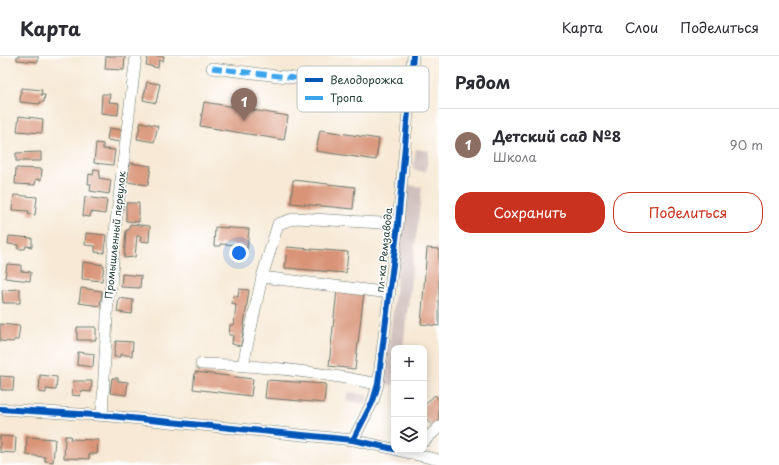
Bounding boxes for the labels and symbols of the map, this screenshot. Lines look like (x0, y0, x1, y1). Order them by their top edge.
legend (297, 66, 429, 112)
text: Велодорожка (330, 71, 403, 88)
pin: 1 (231, 88, 257, 121)
text: Тропа (330, 89, 363, 106)
street label: Промышленный переулок (100, 170, 130, 300)
street label: пл-ка Ремзавода (372, 206, 395, 293)
your location (229, 243, 249, 263)

